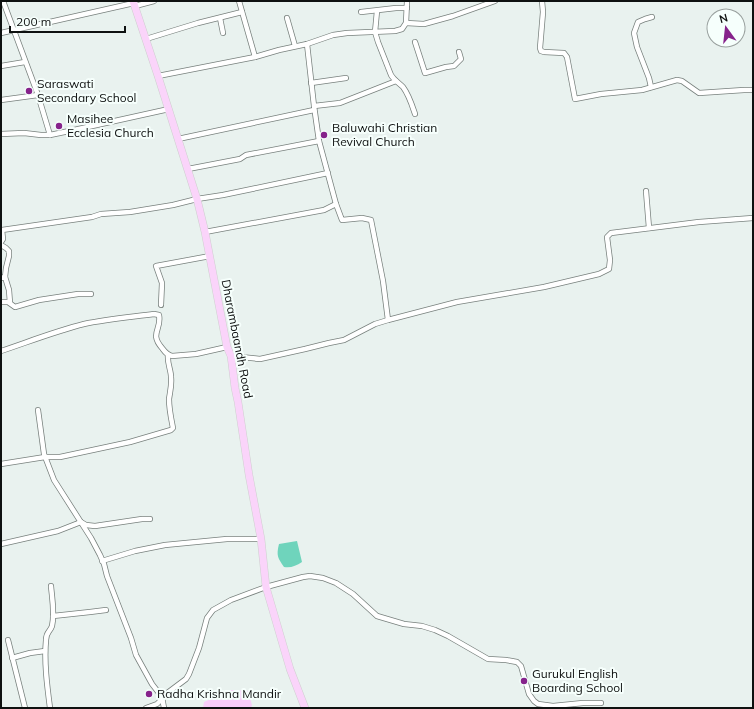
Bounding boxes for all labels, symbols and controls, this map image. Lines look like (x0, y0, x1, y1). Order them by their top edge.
scale bar (10, 8, 125, 34)
north arrow (706, 8, 746, 48)
text: N (718, 11, 729, 26)
text: 200 m (16, 14, 51, 29)
place label: Saraswati Secondary School (37, 76, 136, 105)
marker: Saraswati Secondary School (24, 86, 34, 96)
place label: Masihee Ecclesia Church (67, 111, 154, 140)
place label: Baluwahi Christian Revival Church (332, 120, 437, 149)
marker: Masihee Ecclesia Church (54, 121, 64, 131)
marker: Baluwahi Christian Revival Church (319, 130, 329, 140)
street label: Dharambaandh Road (219, 278, 256, 400)
place label: Gurukul English Boarding School (532, 666, 623, 695)
marker: Gurukul English Boarding School (519, 676, 529, 686)
place label: Radha Krishna Mandir (157, 686, 282, 701)
marker: Radha Krishna Mandir (144, 689, 154, 699)

